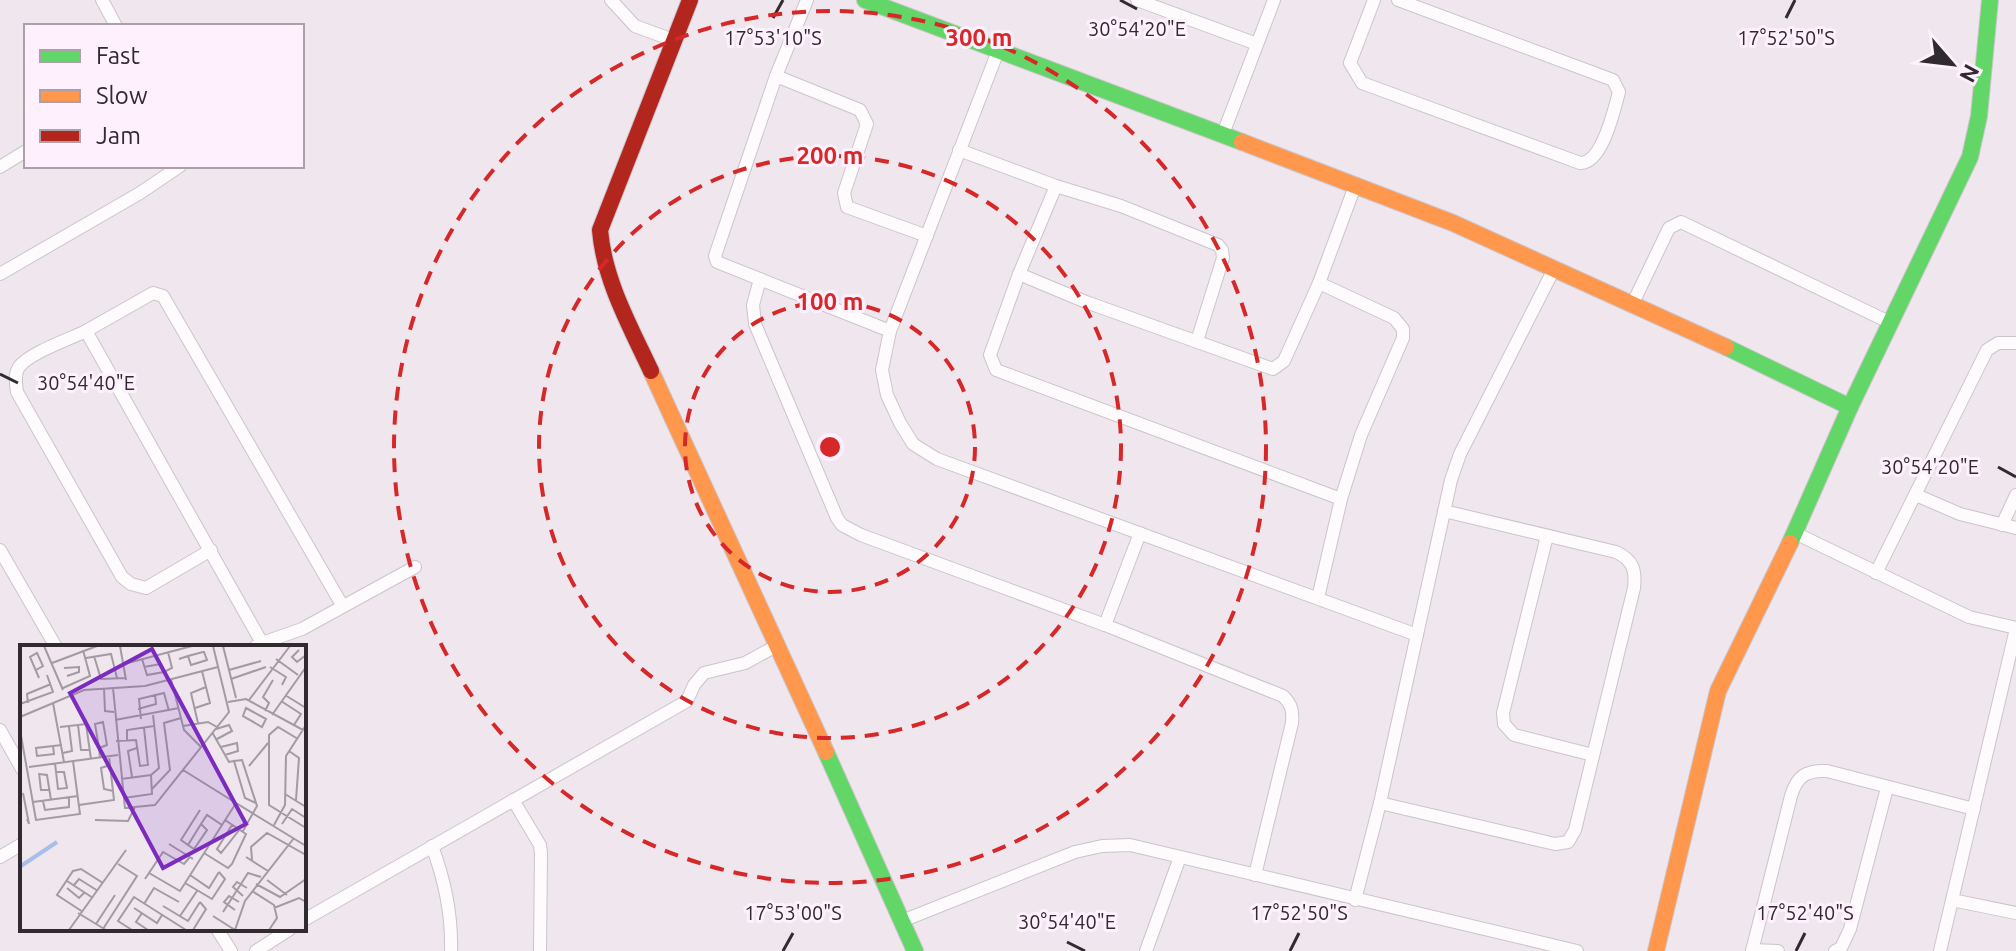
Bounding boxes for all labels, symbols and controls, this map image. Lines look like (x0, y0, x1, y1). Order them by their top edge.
text: 30°54'20"E (1088, 17, 1186, 40)
legend (24, 24, 304, 168)
text: 300 m (946, 24, 1012, 51)
north arrow (1912, 24, 1992, 104)
text: 17°53'10"S (724, 26, 822, 49)
text: 17°52'50"S (1737, 26, 1835, 49)
text: Fast (96, 42, 140, 69)
text: N (1955, 61, 1985, 87)
text: Slow (96, 82, 148, 109)
text: Jam (96, 122, 141, 149)
text: 200 m (797, 142, 863, 169)
text: 100 m (797, 288, 863, 315)
text: 30°54'40"E (37, 371, 135, 394)
centre of rings (816, 433, 844, 461)
text: 30°54'20"E (1881, 455, 1979, 478)
inset map (20, 645, 306, 931)
text: 17°53'00"S (744, 901, 842, 924)
text: 17°52'50"S (1250, 901, 1348, 924)
text: 17°52'40"S (1756, 901, 1854, 924)
text: 30°54'40"E (1018, 910, 1116, 933)

